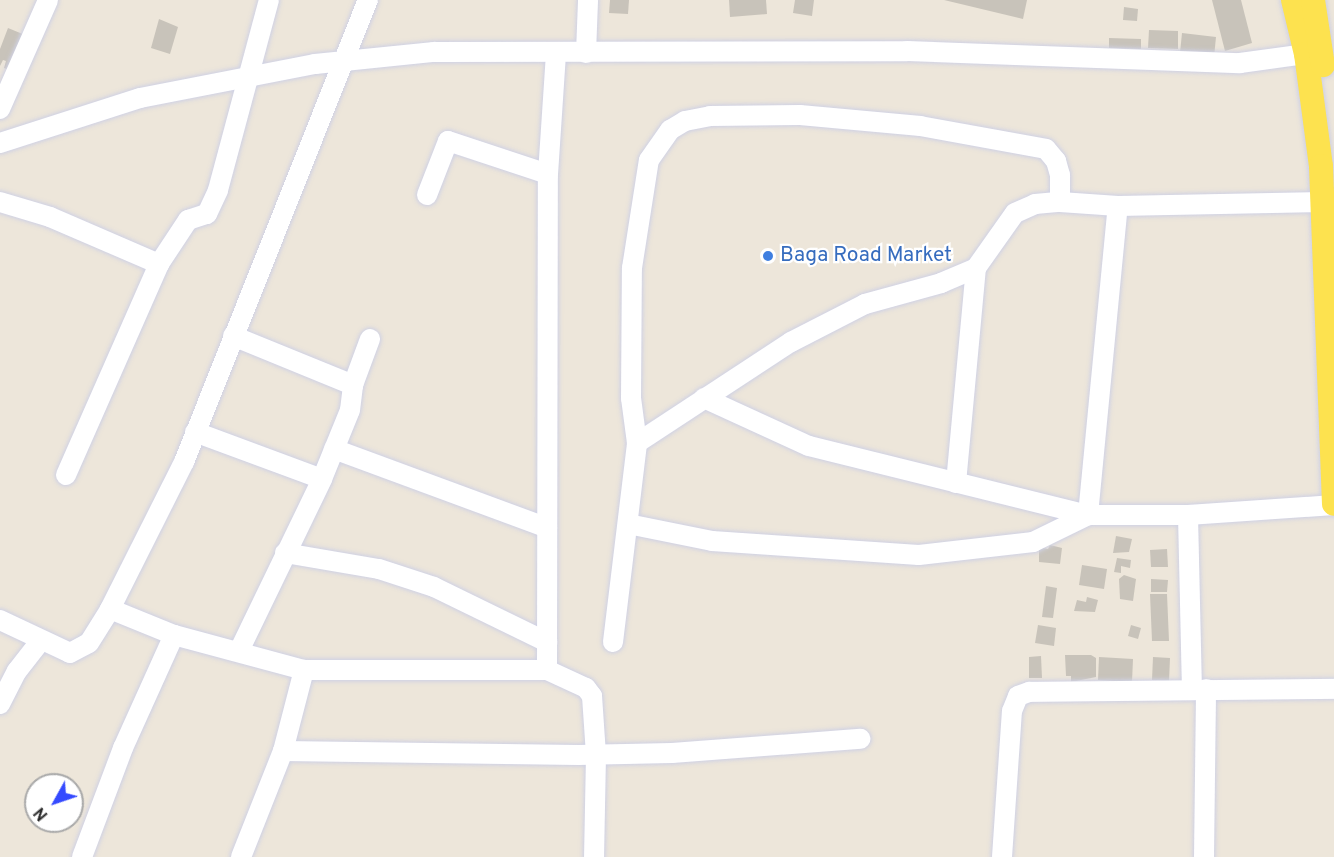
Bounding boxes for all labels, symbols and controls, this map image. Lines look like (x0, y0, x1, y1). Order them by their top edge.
place label: Baga Road Market (780, 243, 952, 269)
marker: Baga Road Market (761, 249, 775, 263)
north arrow (24, 773, 84, 833)
text: N (30, 802, 53, 824)

